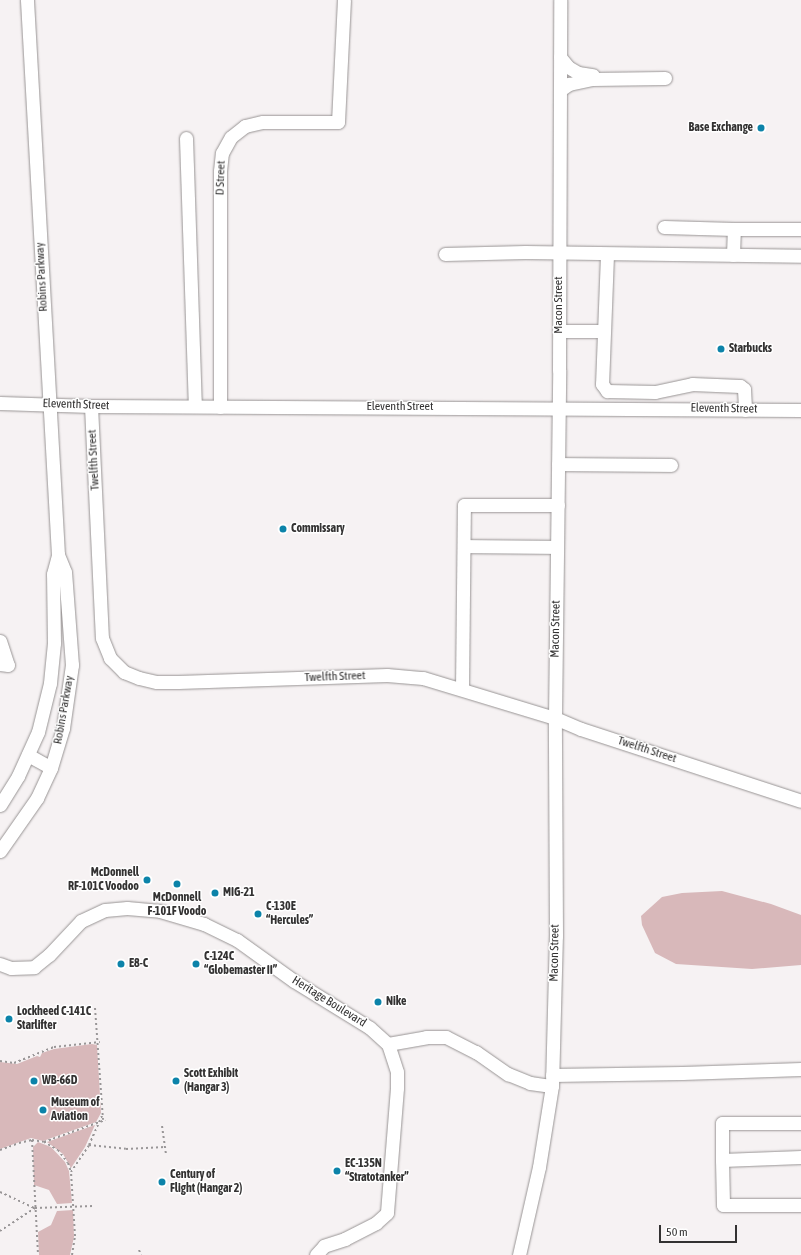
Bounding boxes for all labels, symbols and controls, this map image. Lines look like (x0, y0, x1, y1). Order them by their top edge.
place label: Base Exchange (689, 121, 753, 135)
marker: Base Exchange (756, 123, 766, 133)
street label: D Street (213, 160, 229, 196)
street label: Robins Parkway (33, 242, 51, 312)
street label: Macon Street (552, 276, 566, 334)
place label: Starbucks (729, 342, 772, 356)
marker: Starbucks (716, 344, 726, 354)
street label: Eleventh Street (42, 397, 110, 413)
street label: Eleventh Street (367, 400, 433, 414)
street label: Eleventh Street (690, 401, 758, 417)
street label: Twelfth Street (85, 429, 103, 491)
place label: Commissary (291, 522, 345, 536)
marker: Commissary (278, 524, 288, 534)
street label: Macon Street (548, 600, 564, 658)
street label: Twelfth Street (304, 669, 366, 685)
street label: Robins Parkway (51, 675, 77, 745)
street label: Twelfth Street (616, 734, 678, 766)
place label: McDonnell RF-101C Voodoo (68, 866, 139, 894)
marker: McDonnell RF-101C Voodoo (142, 875, 152, 885)
marker: McDonnell F-101F Voodo (172, 879, 182, 889)
place label: MIG-21 (223, 886, 255, 900)
marker: MIG-21 (210, 888, 220, 898)
place label: McDonnell F-101F Voodo (148, 891, 206, 919)
place label: C-130E “Hercules” (266, 900, 313, 928)
marker: C-130E “Hercules” (253, 909, 263, 919)
street label: Macon Street (547, 924, 563, 982)
place label: C-124C “Globemaster II” (204, 950, 277, 978)
place label: E8-C (129, 957, 148, 971)
marker: E8-C (116, 959, 126, 969)
marker: C-124C “Globemaster II” (191, 959, 201, 969)
street label: Heritage Boulevard (289, 973, 369, 1031)
place label: Nike (386, 995, 406, 1009)
marker: Nike (373, 997, 383, 1007)
place label: Lockheed C-141C Starlifter (17, 1005, 91, 1033)
marker: Lockheed C-141C Starlifter (4, 1014, 14, 1024)
place label: Scott Exhibit (Hangar 3) (184, 1067, 238, 1095)
place label: WB-66D (42, 1074, 77, 1088)
marker: WB-66D (29, 1076, 39, 1086)
marker: Scott Exhibit (Hangar 3) (171, 1076, 181, 1086)
place label: Museum of Aviation (51, 1096, 100, 1124)
marker: Museum of Aviation (38, 1105, 48, 1115)
place label: EC-135N “Stratotanker” (345, 1157, 409, 1185)
marker: EC-135N “Stratotanker” (332, 1166, 342, 1176)
place label: Century of Flight (Hangar 2) (170, 1168, 242, 1196)
marker: Century of Flight (Hangar 2) (157, 1177, 167, 1187)
scale bar (661, 1217, 739, 1243)
text: 50 m (666, 1225, 688, 1239)

